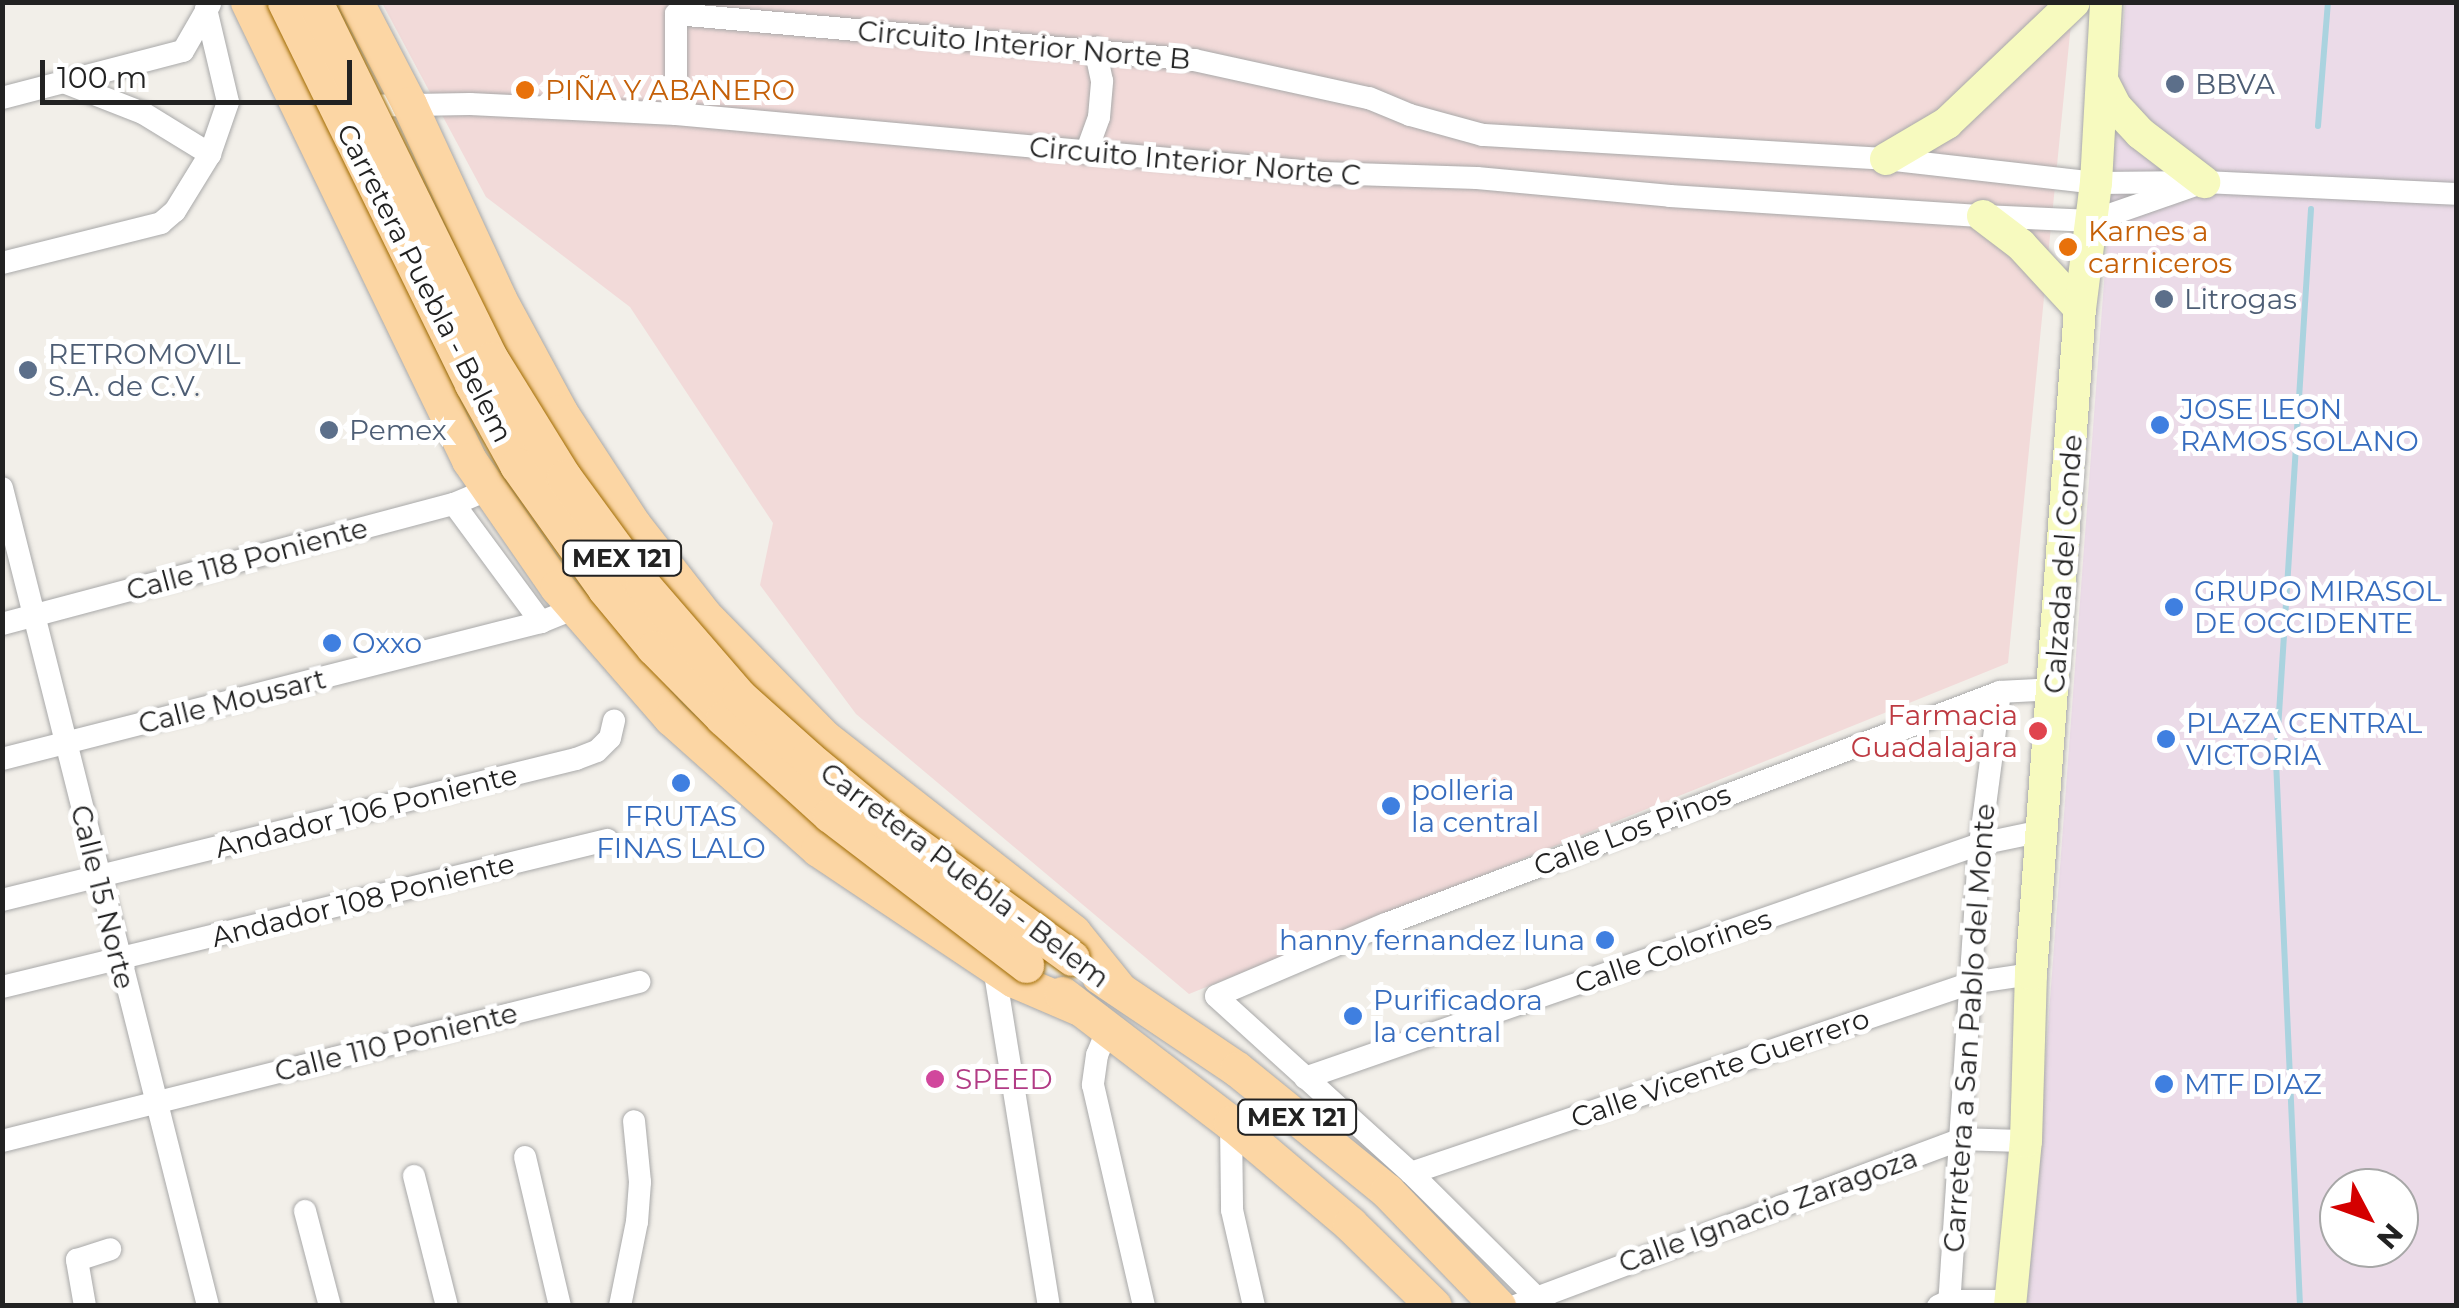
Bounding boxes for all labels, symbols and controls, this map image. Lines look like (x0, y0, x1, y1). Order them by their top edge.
street label: Circuito Interior Norte B (856, 14, 1192, 76)
scale bar (45, 40, 358, 102)
text: 100 m (57, 59, 147, 96)
place label: BBVA (2195, 67, 2275, 101)
place label: PIÑA Y ABANERO (545, 73, 795, 107)
marker: BBVA (2164, 73, 2186, 95)
marker: PIÑA Y ABANERO (514, 79, 536, 101)
street label: Carretera Puebla - Belem (330, 118, 520, 448)
street label: Circuito Interior Norte C (1028, 130, 1362, 192)
place label: Karnes a carniceros (2088, 214, 2232, 280)
marker: Karnes a carniceros (2057, 236, 2079, 258)
place label: Litrogas (2184, 282, 2297, 316)
marker: Litrogas (2153, 288, 2175, 310)
place label: RETROMOVIL S.A. de C.V. (48, 337, 240, 403)
marker: RETROMOVIL S.A. de C.V. (17, 359, 39, 381)
place label: JOSE LEON RAMOS SOLANO (2180, 392, 2419, 458)
place label: Pemex (349, 413, 447, 447)
marker: JOSE LEON RAMOS SOLANO (2149, 414, 2171, 436)
marker: Pemex (318, 419, 340, 441)
street label: Calzada del Conde (2037, 433, 2089, 695)
street label: Calle 118 Poniente (123, 511, 371, 607)
road number: MEX 121 (562, 538, 682, 578)
place label: GRUPO MIRASOL DE OCCIDENTE (2194, 574, 2442, 640)
marker: GRUPO MIRASOL DE OCCIDENTE (2163, 596, 2185, 618)
place label: Oxxo (352, 626, 422, 660)
marker: Oxxo (321, 632, 343, 654)
street label: Calle Mousart (135, 662, 329, 740)
place label: Farmacia Guadalajara (1851, 698, 2018, 764)
place label: PLAZA CENTRAL VICTORIA (2186, 706, 2422, 772)
marker: Farmacia Guadalajara (2027, 720, 2049, 742)
marker: PLAZA CENTRAL VICTORIA (2155, 728, 2177, 750)
street label: Carretera Puebla - Belem (814, 755, 1116, 995)
street label: Andador 106 Poniente (212, 757, 520, 865)
marker: FRUTAS FINAS LALO (670, 772, 692, 794)
place label: polleria la central (1411, 773, 1539, 839)
street label: Calle Los Pinos (1529, 777, 1735, 883)
marker: polleria la central (1380, 795, 1402, 817)
place label: FRUTAS FINAS LALO (596, 799, 766, 865)
street label: Calle 15 Norte (64, 801, 142, 993)
street label: Carretera a San Pablo del Monte (1937, 802, 2001, 1254)
street label: Andador 108 Poniente (208, 846, 518, 954)
street label: Calle Colorines (1570, 902, 1776, 1000)
place label: hanny fernandez luna (1279, 923, 1585, 957)
marker: hanny fernandez luna (1594, 929, 1616, 951)
place label: Purificadora la central (1373, 983, 1543, 1049)
street label: Calle 110 Poniente (271, 996, 521, 1088)
street label: Calle Vicente Guerrero (1567, 1001, 1873, 1135)
marker: Purificadora la central (1342, 1005, 1364, 1027)
place label: SPEED (955, 1062, 1053, 1096)
place label: MTF DIAZ (2184, 1067, 2322, 1101)
marker: SPEED (924, 1068, 946, 1090)
marker: MTF DIAZ (2153, 1073, 2175, 1095)
road number: MEX 121 (1237, 1097, 1357, 1137)
street label: Calle Ignacio Zaragoza (1614, 1140, 1922, 1280)
north arrow (2319, 1168, 2419, 1268)
text: N (2370, 1217, 2410, 1256)

